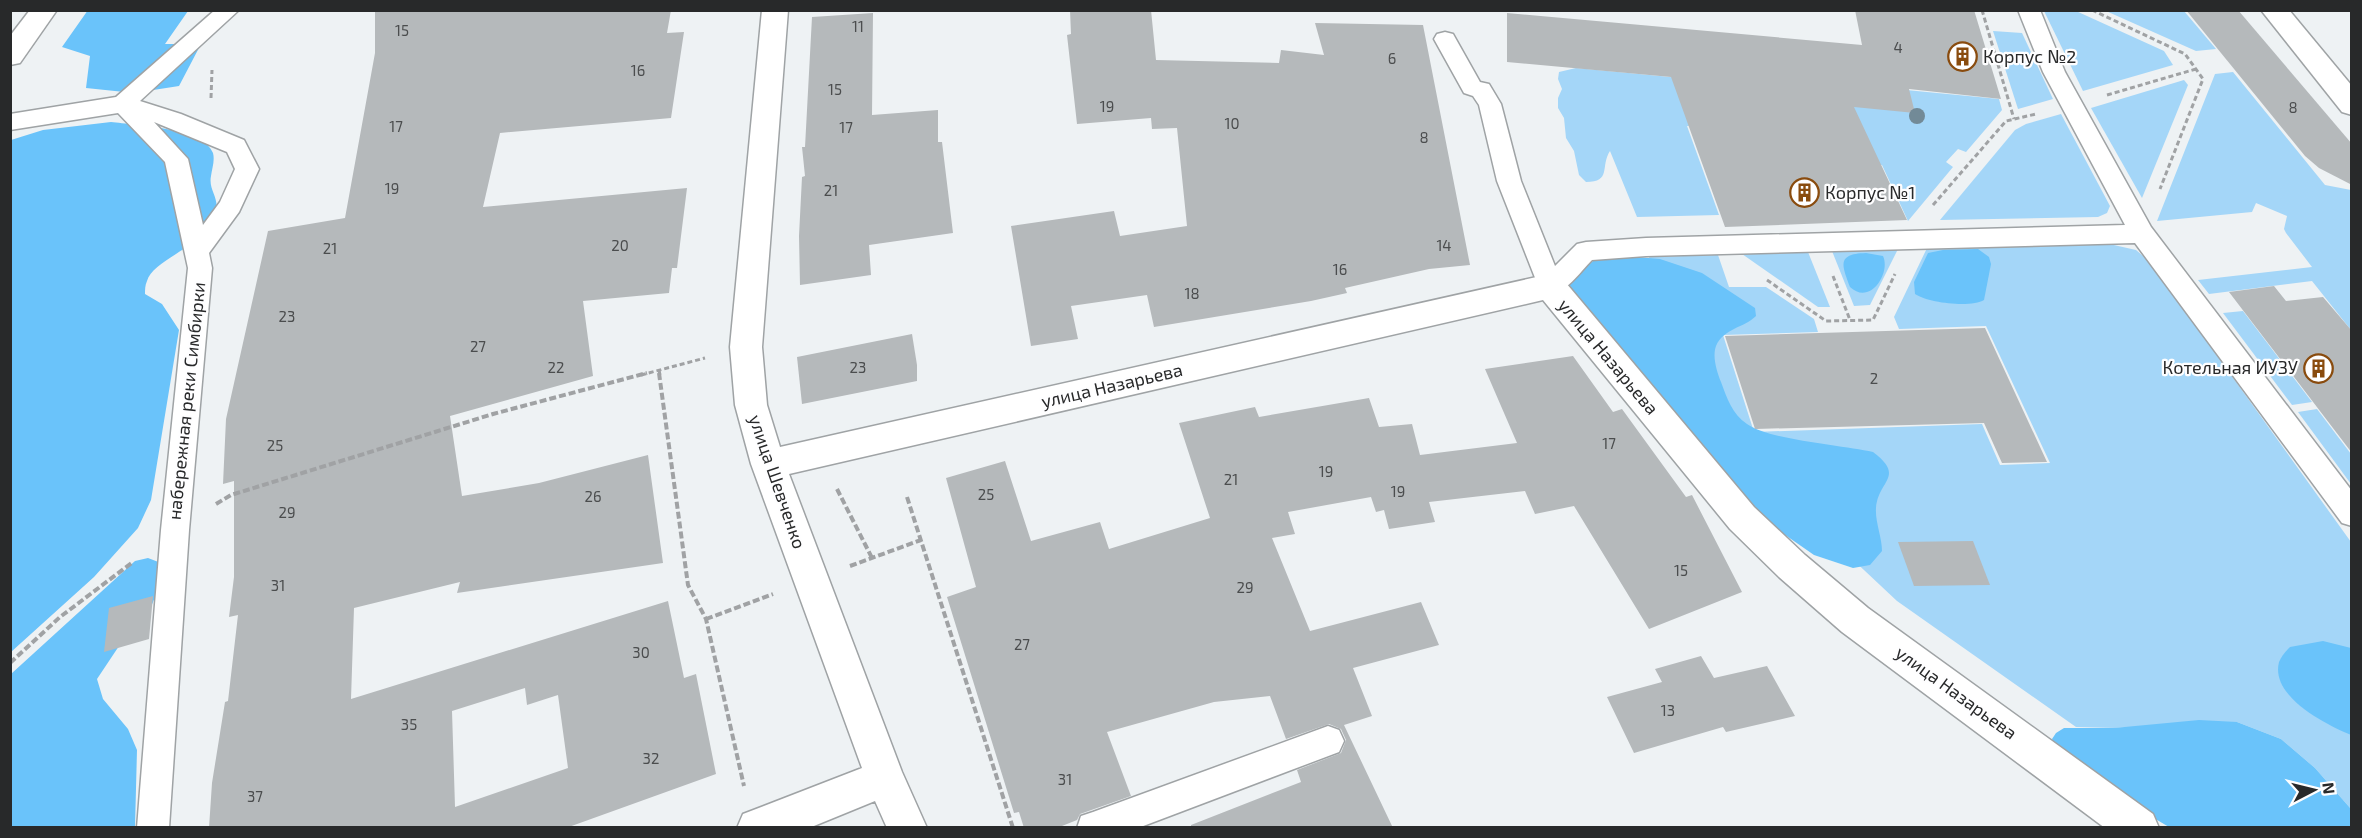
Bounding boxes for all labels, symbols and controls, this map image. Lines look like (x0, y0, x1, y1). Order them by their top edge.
house number: 11 (852, 17, 864, 35)
house number: 15 (395, 21, 409, 39)
house number: 4 (1893, 38, 1903, 56)
building icon: Корпус №2 (1946, 41, 1978, 73)
place label: Корпус №2 (1983, 45, 2076, 67)
house number: 6 (1388, 49, 1396, 67)
house number: 16 (631, 61, 645, 79)
house number: 15 (828, 80, 842, 98)
house number: 19 (1100, 97, 1114, 115)
house number: 8 (2288, 98, 2298, 116)
house number: 10 (1224, 114, 1240, 132)
house number: 17 (389, 117, 403, 135)
house number: 17 (839, 118, 853, 136)
house number: 8 (1419, 128, 1429, 146)
building icon: Корпус №1 (1788, 177, 1820, 209)
house number: 19 (385, 179, 399, 197)
house number: 21 (824, 181, 838, 199)
place label: Корпус №1 (1825, 181, 1916, 203)
house number: 20 (611, 236, 629, 254)
house number: 14 (1436, 236, 1452, 254)
house number: 21 (323, 239, 337, 257)
house number: 16 (1333, 260, 1347, 278)
street label: набережная реки Симбирки (163, 281, 209, 521)
house number: 18 (1184, 284, 1200, 302)
street label: улица Назарьева (1554, 294, 1664, 419)
house number: 23 (279, 307, 295, 325)
house number: 27 (470, 337, 486, 355)
building icon: Котельная ИУЗУ (2303, 352, 2335, 384)
place label: Котельная ИУЗУ (2163, 356, 2298, 378)
house number: 22 (548, 358, 564, 376)
house number: 23 (850, 358, 866, 376)
street label: улица Назарьева (1039, 358, 1185, 412)
house number: 2 (1870, 369, 1878, 387)
street label: улица Шевченко (745, 412, 811, 552)
house number: 17 (1602, 434, 1616, 452)
house number: 25 (267, 436, 283, 454)
house number: 19 (1319, 462, 1333, 480)
house number: 21 (1224, 470, 1238, 488)
house number: 19 (1391, 482, 1405, 500)
house number: 25 (978, 485, 994, 503)
house number: 26 (584, 487, 602, 505)
house number: 29 (278, 503, 296, 521)
house number: 15 (1674, 561, 1688, 579)
house number: 31 (271, 576, 285, 594)
house number: 29 (1236, 578, 1254, 596)
house number: 27 (1014, 635, 1030, 653)
street label: улица Назарьева (1892, 641, 2022, 744)
house number: 30 (632, 643, 650, 661)
house number: 13 (1661, 701, 1675, 719)
house number: 35 (401, 715, 417, 733)
house number: 32 (643, 749, 659, 767)
north arrow (2284, 760, 2344, 820)
house number: 31 (1058, 770, 1072, 788)
text: N (2319, 781, 2340, 795)
house number: 37 (247, 787, 263, 805)

